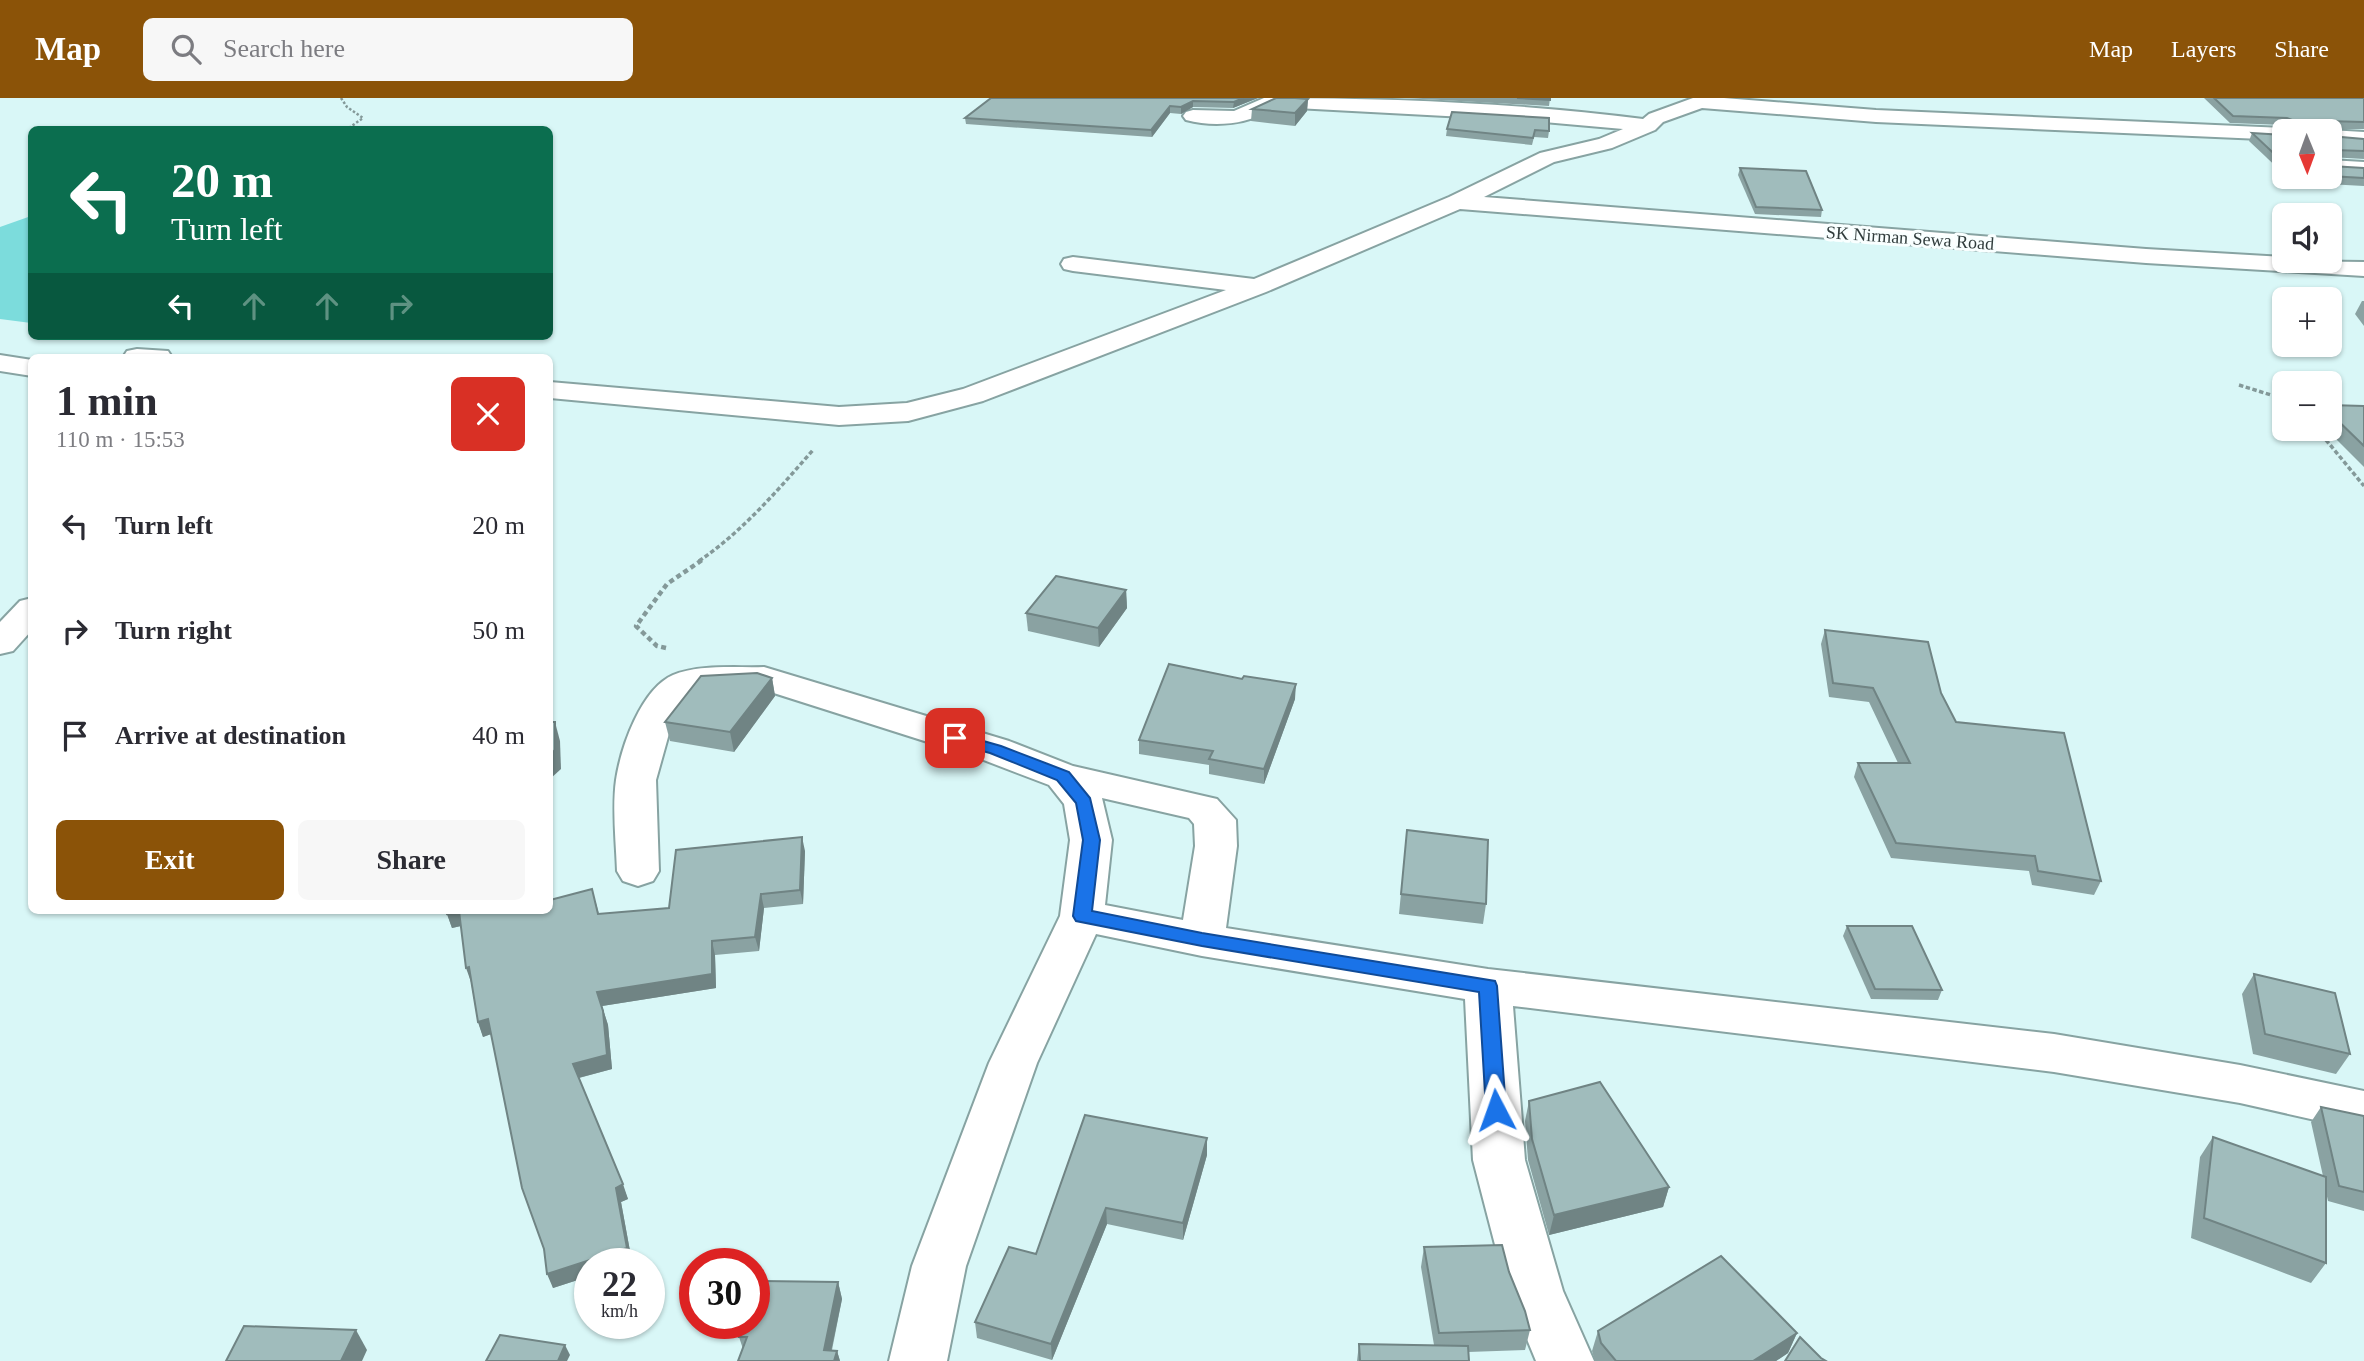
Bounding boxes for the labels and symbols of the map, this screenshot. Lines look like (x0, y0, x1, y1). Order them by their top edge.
north arrow (2272, 119, 2342, 189)
street label: SK Nirman Sewa Road (1825, 222, 1995, 254)
pin (925, 708, 985, 768)
position arrow (1459, 1073, 1533, 1147)
speed limit sign: 30 (679, 1248, 770, 1339)

